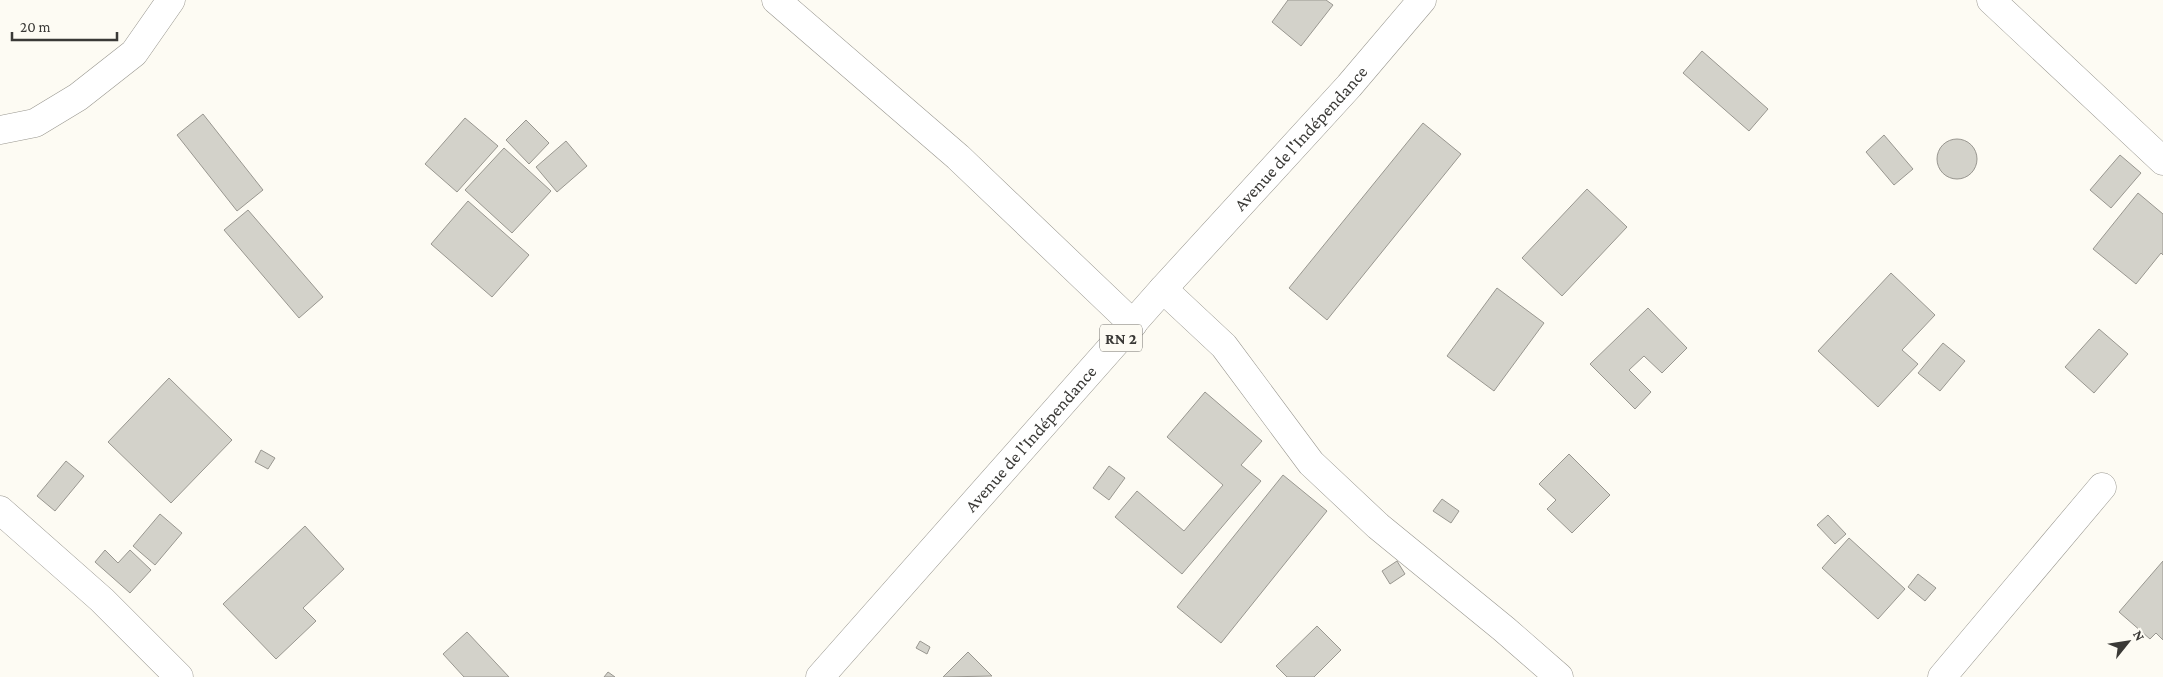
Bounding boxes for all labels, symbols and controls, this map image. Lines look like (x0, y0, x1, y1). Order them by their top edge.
scale bar (12, 10, 118, 42)
text: 20 m (20, 19, 51, 35)
street label: Avenue de l'Indépendance (1230, 62, 1372, 215)
road number: RN 2 (1100, 324, 1142, 352)
street label: Avenue de l'Indépendance (961, 361, 1101, 516)
north arrow (2103, 617, 2153, 667)
text: N (2130, 627, 2149, 644)

